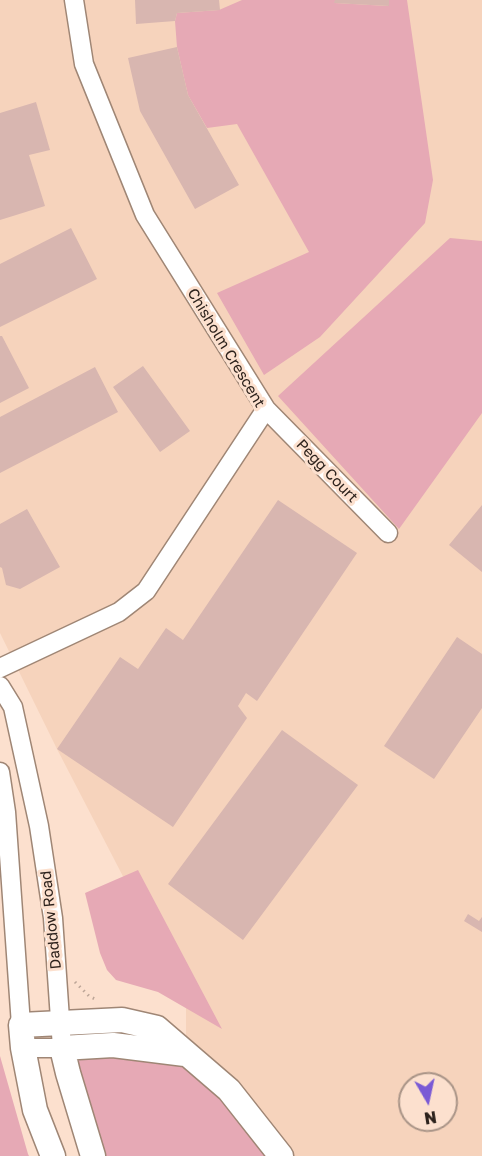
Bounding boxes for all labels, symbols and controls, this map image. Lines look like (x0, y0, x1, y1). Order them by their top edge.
street label: Chisholm Crescent (183, 285, 269, 411)
street label: Pegg Court (292, 436, 362, 506)
street label: Daddow Road (37, 870, 65, 970)
north arrow (398, 1072, 458, 1132)
text: N (423, 1107, 438, 1129)

